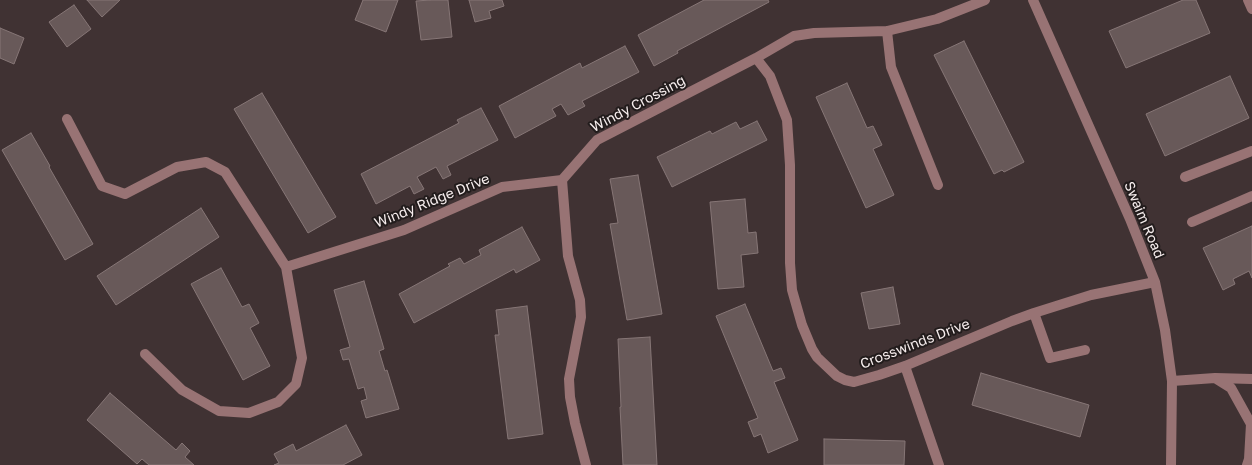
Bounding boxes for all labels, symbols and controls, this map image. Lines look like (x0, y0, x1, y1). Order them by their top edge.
street label: Windy Crossing (588, 72, 688, 136)
street label: Windy Ridge Drive (372, 170, 492, 232)
street label: Swaim Road (1120, 179, 1168, 261)
street label: Crosswinds Drive (858, 315, 972, 373)

